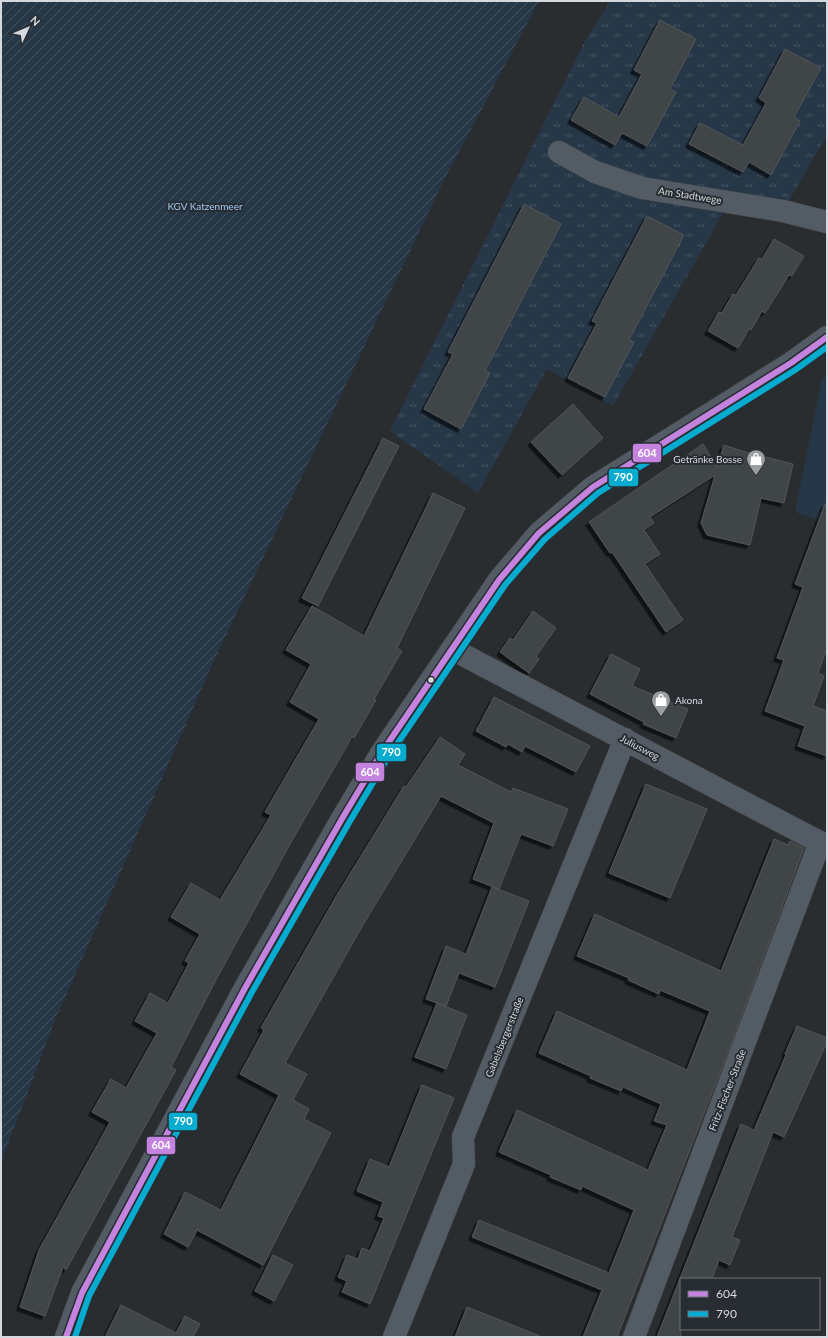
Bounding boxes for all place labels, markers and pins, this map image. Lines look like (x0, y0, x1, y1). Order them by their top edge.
shop icon: Getränke Bosse (745, 448, 767, 476)
place label: Getränke Bosse (673, 453, 742, 465)
unlabelled marker (426, 675, 436, 685)
shop icon: Akona (650, 689, 672, 717)
place label: Akona (675, 694, 703, 706)

